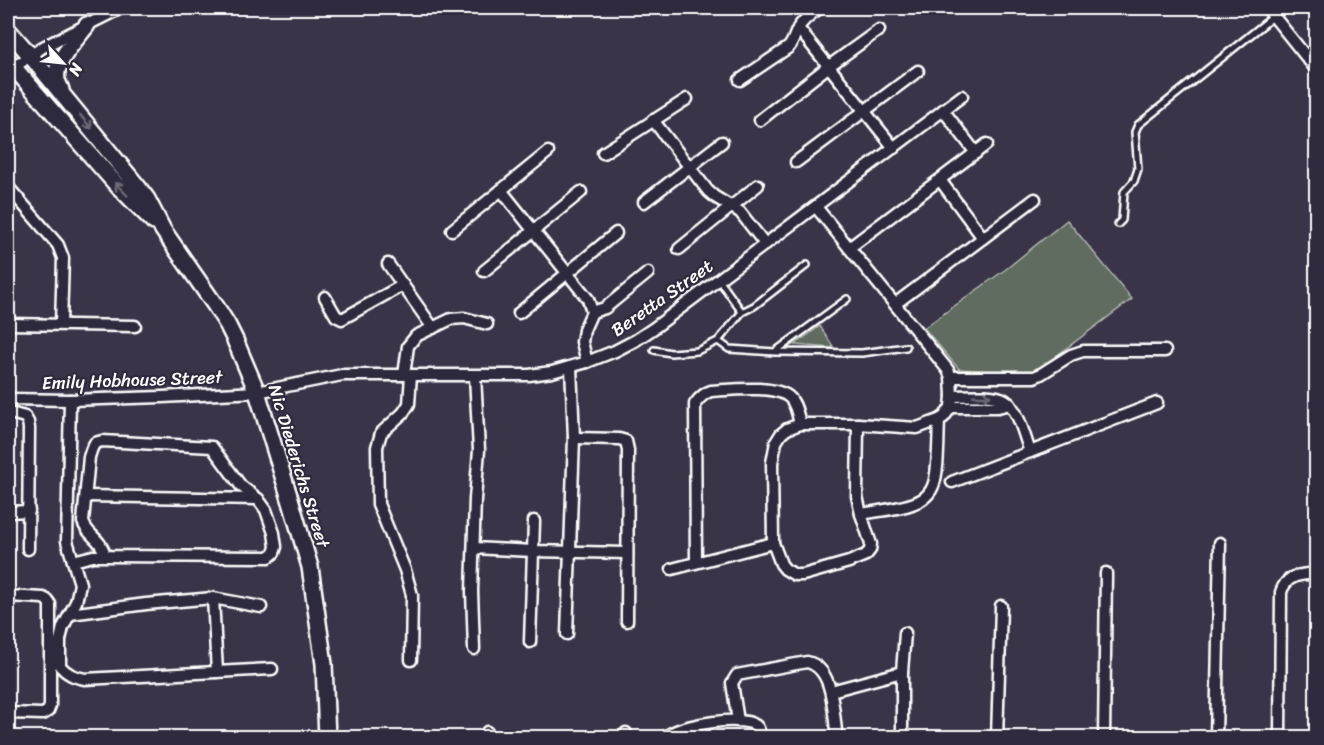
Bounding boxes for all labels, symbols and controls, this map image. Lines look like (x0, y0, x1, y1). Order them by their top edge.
north arrow (33, 33, 93, 93)
text: N (60, 57, 92, 82)
one-way arrow (79, 114, 93, 129)
one-way arrow (114, 182, 129, 197)
street label: Beretta Street (604, 251, 720, 345)
street label: Emily Hobhouse Street (41, 361, 224, 399)
street label: Nic Diederichs Street (259, 380, 339, 552)
one-way arrow (971, 391, 991, 402)

